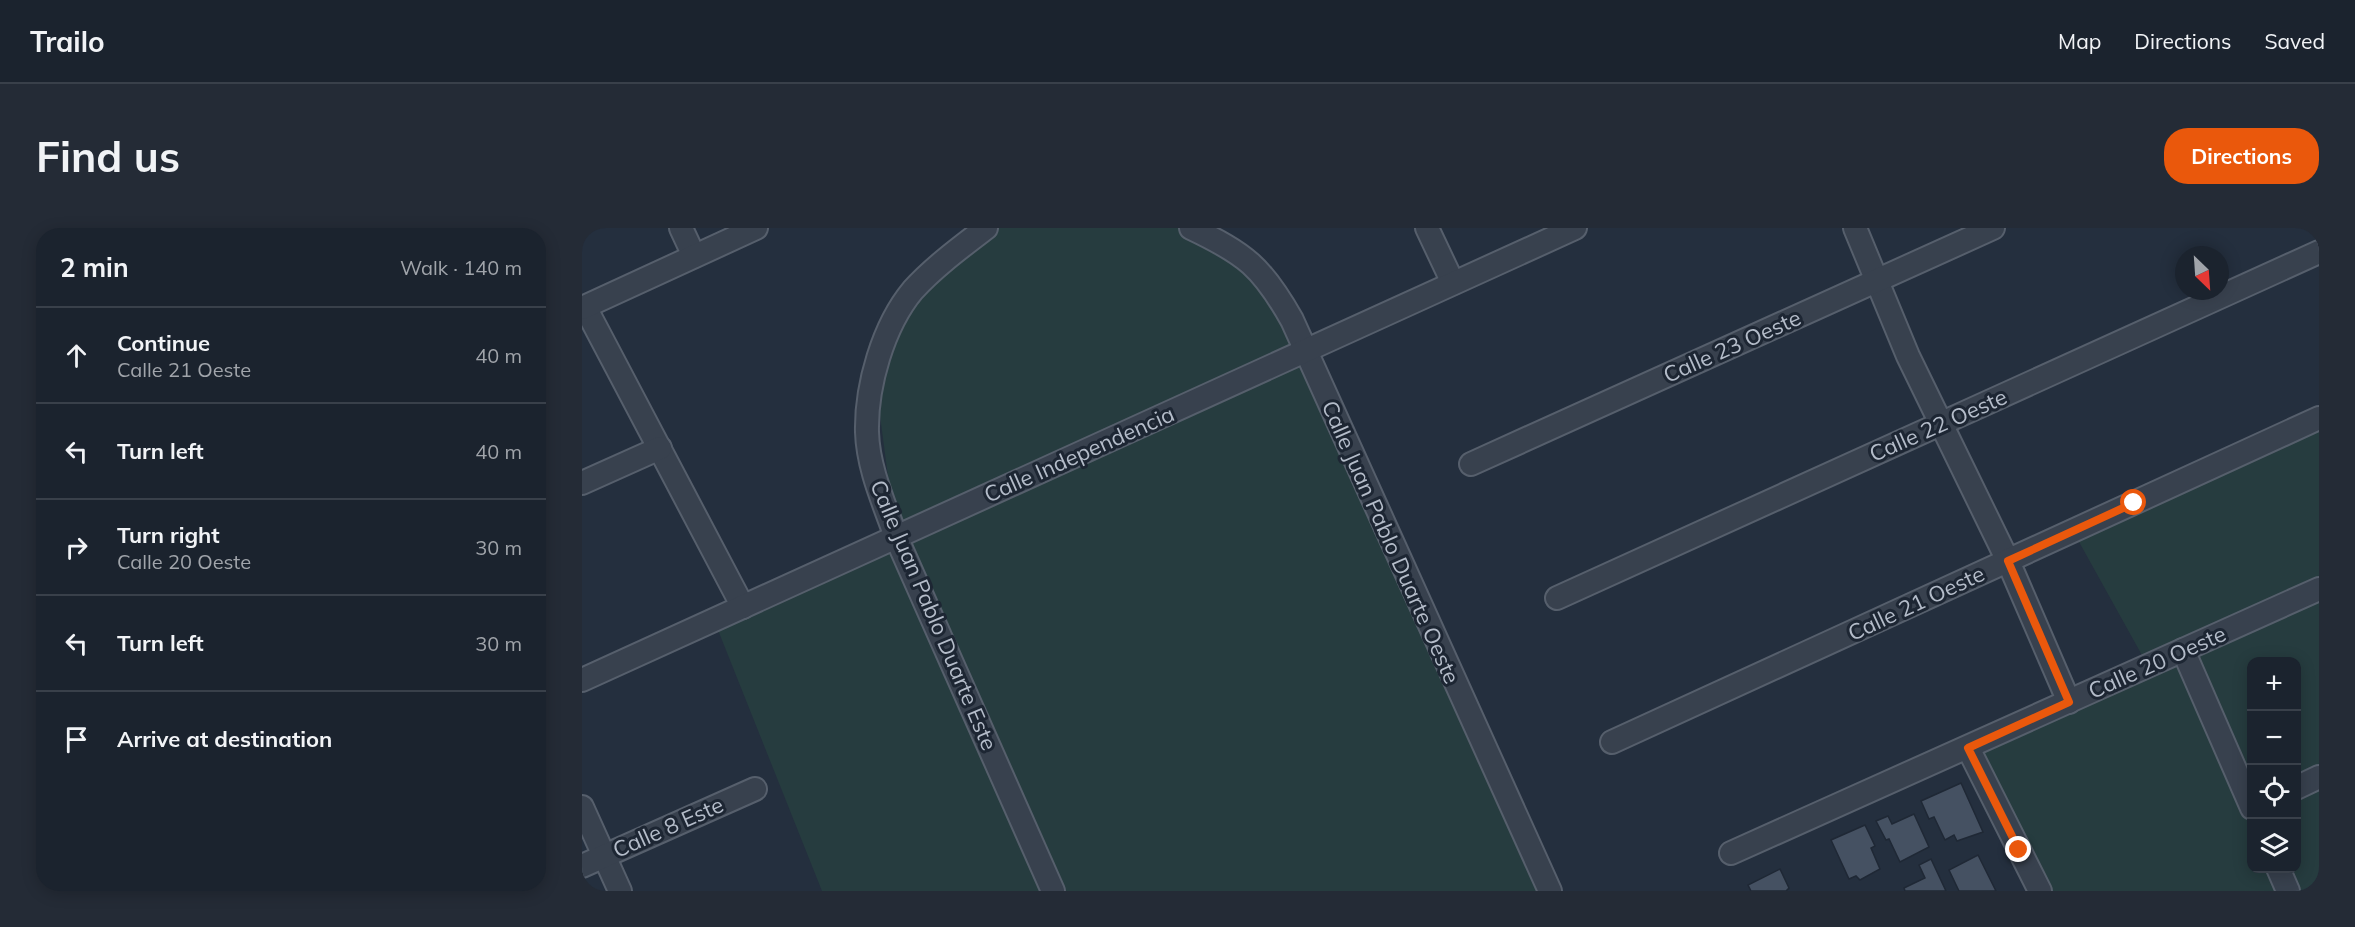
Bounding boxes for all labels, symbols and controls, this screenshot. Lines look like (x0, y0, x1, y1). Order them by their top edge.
text: Trailo (30, 24, 105, 59)
text: Map (2058, 28, 2101, 54)
text: Directions (2134, 28, 2231, 54)
text: Saved (2264, 28, 2325, 54)
button: Directions (2164, 128, 2319, 184)
text: Find us (36, 130, 180, 183)
north arrow (2175, 246, 2229, 300)
text: 2 min (60, 251, 129, 284)
text: Walk · 140 m (400, 255, 522, 280)
street label: Calle 23 Oeste (1659, 303, 1805, 389)
text: Continue (117, 329, 210, 357)
icon: ahead (60, 339, 93, 372)
text: 40 m (475, 343, 522, 368)
text: Calle 21 Oeste (117, 357, 251, 382)
street label: Calle 22 Oeste (1865, 382, 2011, 468)
street label: Calle Juan Pablo Duarte Oeste (1316, 396, 1466, 688)
street label: Calle Independencia (980, 399, 1178, 509)
icon: left (60, 435, 93, 468)
text: Turn left (117, 437, 204, 465)
text: 40 m (475, 439, 522, 464)
street label: Calle Juan Pablo Duarte Este (864, 476, 1004, 754)
route start (2120, 489, 2146, 515)
text: Turn right (117, 521, 220, 549)
icon: right (60, 531, 93, 564)
text: 30 m (475, 535, 522, 560)
text: Calle 20 Oeste (117, 549, 251, 574)
street label: Calle 21 Oeste (1843, 559, 1989, 647)
street label: Calle 20 Oeste (2084, 619, 2230, 705)
icon: left (60, 627, 93, 660)
text: Turn left (117, 629, 204, 657)
text: 30 m (475, 631, 522, 656)
map controls (2247, 657, 2301, 873)
button: + (2247, 657, 2301, 711)
button: − (2247, 711, 2301, 765)
icon: arrive (60, 723, 93, 756)
text: Arrive at destination (117, 725, 332, 753)
button: locate (2247, 765, 2301, 819)
street label: Calle 8 Este (608, 790, 728, 864)
button: layers (2247, 819, 2301, 873)
route end (2005, 836, 2031, 862)

